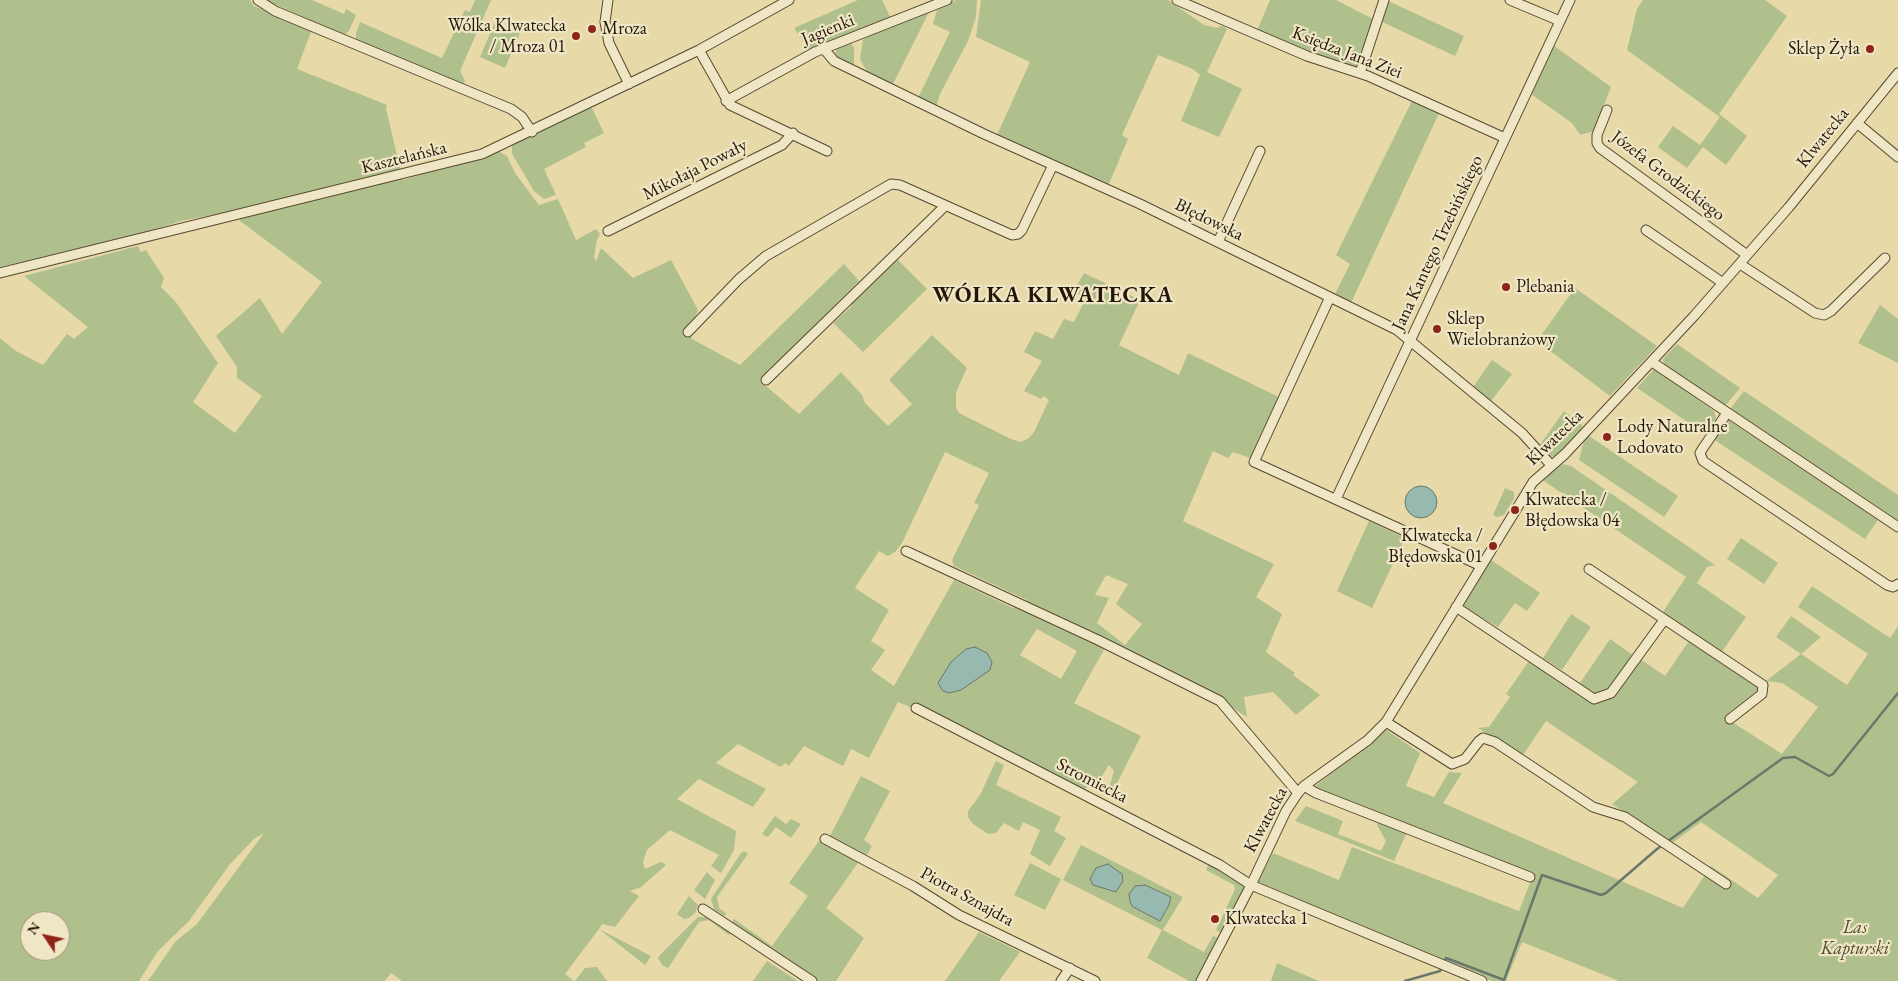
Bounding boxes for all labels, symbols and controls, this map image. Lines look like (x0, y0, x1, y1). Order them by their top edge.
street label: Jagienki (798, 10, 858, 50)
place label: Wólka Klwatecka / Mroza 01 (448, 15, 566, 58)
place label: Mroza (602, 18, 647, 40)
street label: Księdza Jana Ziei (1289, 22, 1405, 84)
marker: Mroza (586, 23, 598, 35)
marker: Wólka Klwatecka / Mroza 01 (570, 30, 582, 42)
place label: Sklep Żyła (1788, 38, 1860, 60)
marker: Sklep Żyła (1864, 43, 1876, 55)
street label: Klwatecka (1792, 104, 1854, 172)
street label: Józefa Grodzickiego (1607, 126, 1729, 226)
street label: Mikołaja Powały (639, 134, 751, 206)
street label: Kasztelańska (359, 137, 449, 179)
street label: Jana Kantego Trzebińskiego (1388, 152, 1488, 334)
street label: Błędowska (1171, 194, 1247, 246)
place label: Plebania (1516, 276, 1574, 298)
marker: Plebania (1500, 281, 1512, 293)
district label: WÓLKA KLWATECKA (930, 283, 1176, 309)
place label: Sklep Wielobranżowy (1447, 308, 1555, 350)
marker: Sklep Wielobranżowy (1431, 323, 1443, 335)
street label: Klwatecka (1522, 405, 1588, 471)
place label: Lody Naturalne Lodovato (1617, 416, 1728, 458)
marker: Lody Naturalne Lodovato (1601, 431, 1613, 443)
place label: Klwatecka / Błędowska 04 (1525, 489, 1620, 532)
marker: Klwatecka / Błędowska 04 (1509, 504, 1521, 516)
place label: Klwatecka / Błędowska 01 (1388, 525, 1483, 568)
marker: Klwatecka / Błędowska 01 (1487, 540, 1499, 552)
street label: Stromiecka (1053, 754, 1131, 808)
street label: Klwatecka (1240, 783, 1292, 857)
street label: Piotra Sznajdra (916, 862, 1018, 932)
place label: Klwatecka 1 (1225, 908, 1309, 930)
north arrow (20, 911, 70, 961)
marker: Klwatecka 1 (1209, 913, 1221, 925)
park label: Las Kapturski (1821, 917, 1889, 960)
text: N (23, 918, 44, 938)

